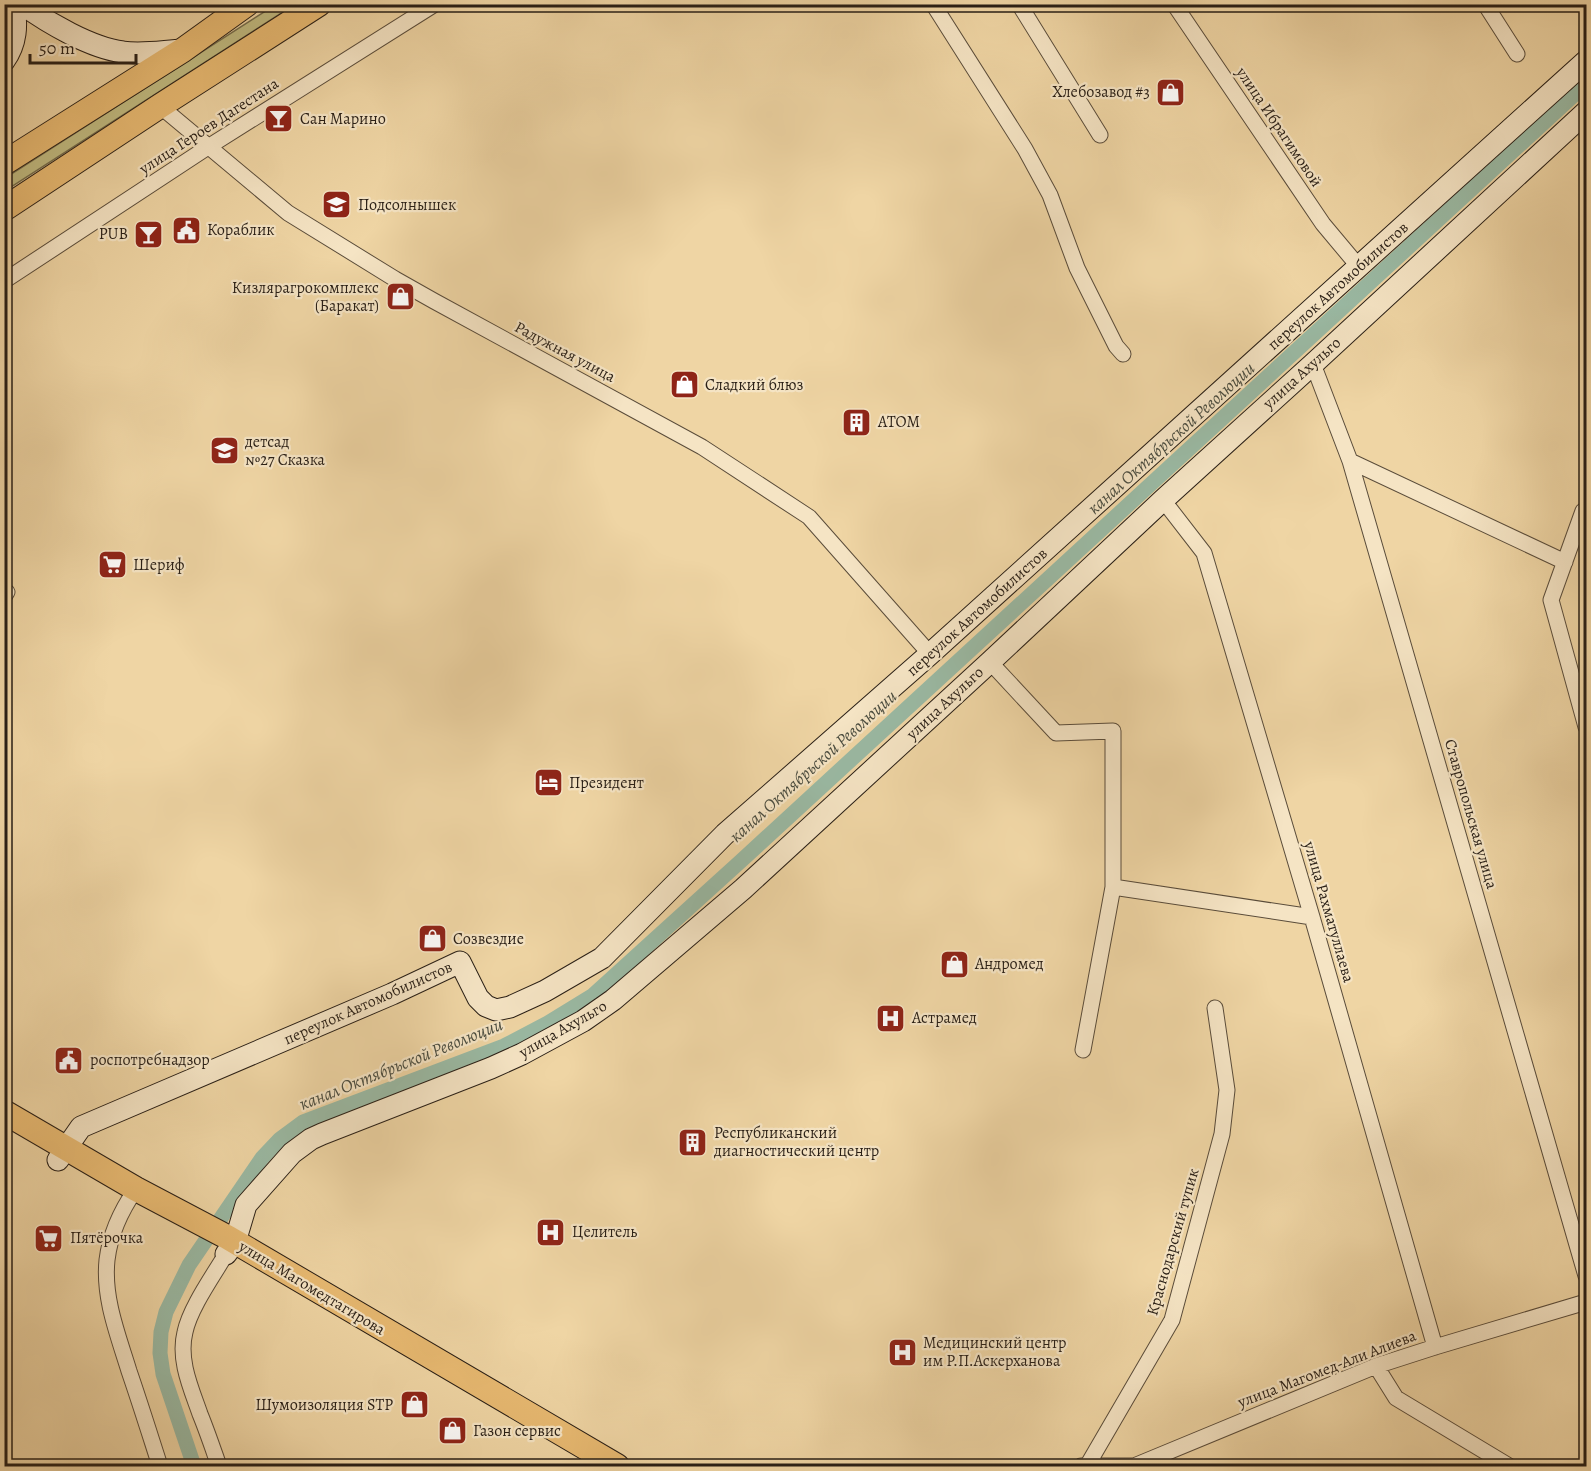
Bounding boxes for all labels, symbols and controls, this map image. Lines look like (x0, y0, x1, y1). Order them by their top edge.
scale bar (30, 27, 136, 65)
text: 50 m (39, 36, 75, 60)
street label: улица Ибрагимовой (1230, 62, 1327, 191)
street label: улица Героев Дагестана (134, 72, 284, 180)
shop icon: Хлебозавод #3 (1155, 76, 1187, 108)
place label: Хлебозавод #3 (1052, 81, 1150, 103)
bar icon: Сан Марино (263, 103, 295, 135)
place label: Сан Марино (300, 108, 386, 130)
school or university icon: Подсолнышек (321, 189, 353, 221)
place label: Подсолнышек (358, 194, 456, 216)
public building icon: Кораблик (170, 214, 202, 246)
street label: переулок Автомобилистов (1263, 217, 1413, 355)
bar icon: PUB (133, 218, 165, 250)
place label: Кораблик (207, 219, 275, 241)
place label: PUB (99, 223, 128, 245)
place label: Кизлярагрокомплекс (Баракат) (232, 277, 379, 317)
shop icon: Кизлярагрокомплекс (Баракат) (384, 281, 416, 313)
street label: Радужная улица (511, 316, 620, 388)
street label: улица Ахульго (1257, 332, 1346, 415)
water label: канал Октябрьской Революции (1082, 356, 1260, 520)
shop icon: Сладкий блюз (668, 369, 700, 401)
place label: Сладкий блюз (705, 374, 804, 396)
building icon: АТОМ (841, 406, 873, 438)
place label: АТОМ (877, 411, 920, 433)
place label: детсад №27 Сказка (244, 431, 326, 471)
school or university icon: детсад №27 Сказка (208, 435, 240, 467)
street label: переулок Автомобилистов (902, 543, 1052, 681)
supermarket icon: Шериф (96, 549, 128, 581)
place label: Шериф (133, 554, 185, 576)
street label: улица Ахульго (901, 661, 988, 745)
water label: канал Октябрьской Революции (724, 684, 902, 848)
street label: Ставропольская улица (1439, 737, 1503, 892)
hotel icon: Президент (532, 767, 564, 799)
place label: Президент (569, 772, 644, 794)
street label: улица Рахматуллаева (1298, 838, 1360, 986)
shop icon: Созвездие (416, 923, 448, 955)
place label: Созвездие (453, 928, 524, 950)
shop icon: Андромед (938, 948, 970, 980)
place label: Андромед (974, 953, 1044, 975)
street label: переулок Автомобилистов (280, 956, 456, 1050)
street label: улица Ахульго (514, 995, 611, 1064)
hospital icon: Астрамед (875, 1002, 907, 1034)
place label: Астрамед (911, 1007, 977, 1029)
water label: канал Октябрьской Революции (296, 1012, 506, 1116)
public building icon: роспотребнадзор (53, 1044, 85, 1076)
place label: роспотребнадзор (90, 1049, 210, 1071)
place label: Республиканский диагностический центр (713, 1122, 879, 1162)
building icon: Республиканский диагностический центр (677, 1126, 709, 1158)
street label: Краснодарский тупик (1141, 1166, 1205, 1318)
hospital icon: Целитель (535, 1216, 567, 1248)
place label: Целитель (572, 1221, 637, 1243)
supermarket icon: Пятёрочка (33, 1222, 65, 1254)
place label: Пятёрочка (70, 1227, 144, 1249)
street label: улица Магомедтагирова (234, 1235, 390, 1341)
street label: улица Магомед-Али Алиева (1234, 1325, 1420, 1414)
place label: Медицинский центр им Р.П.Аскерханова (923, 1332, 1067, 1372)
hospital icon: Медицинский центр им Р.П.Аскерханова (886, 1336, 918, 1368)
shop icon: Шумоизоляция STP (398, 1389, 430, 1421)
place label: Шумоизоляция STP (255, 1394, 393, 1416)
shop icon: Газон сервис (436, 1415, 468, 1447)
place label: Газон сервис (473, 1420, 561, 1442)

